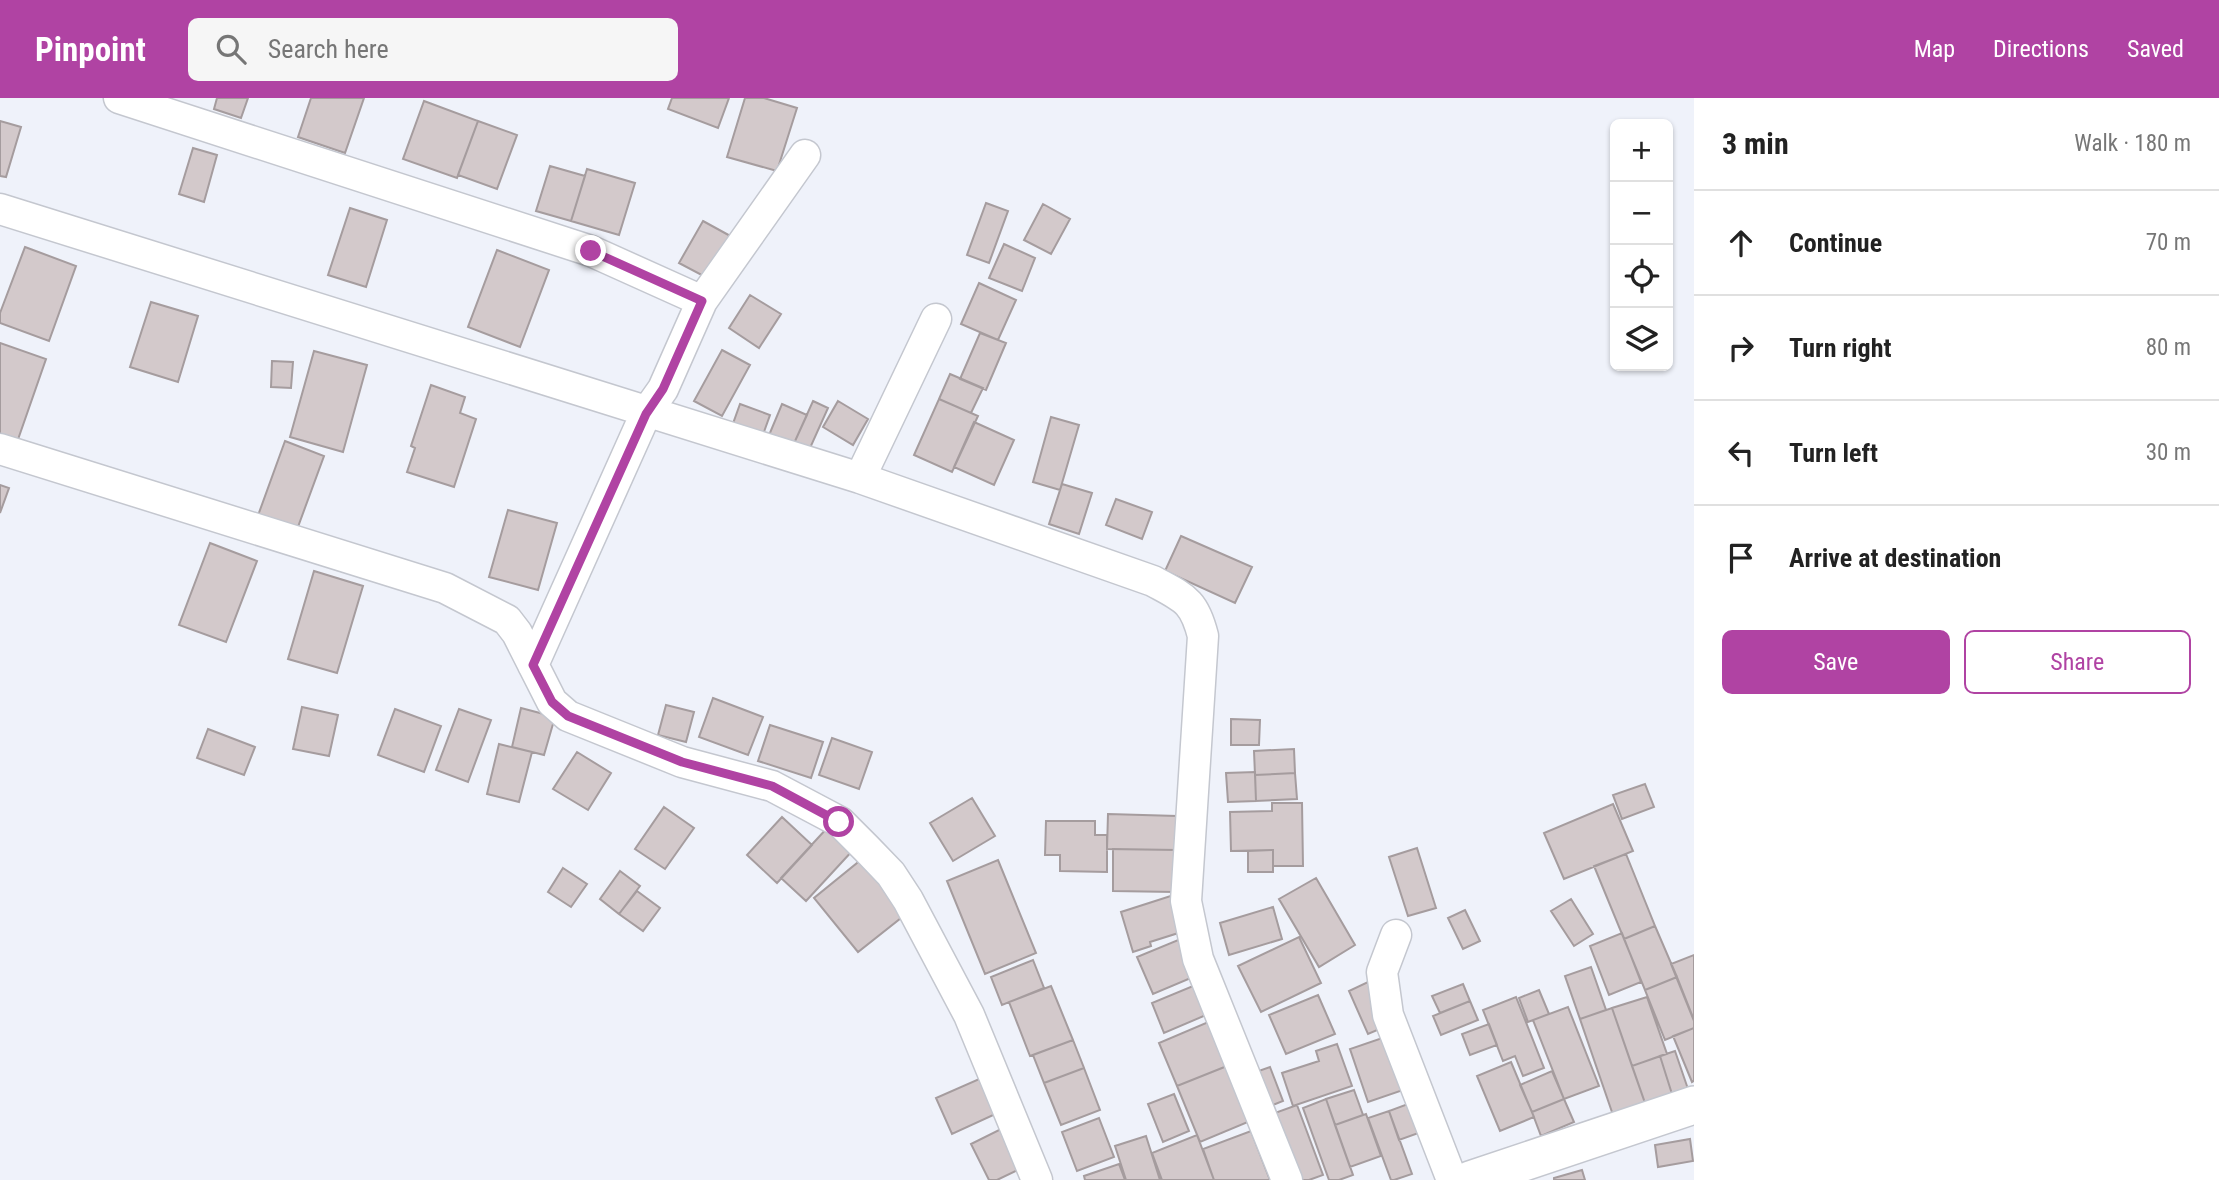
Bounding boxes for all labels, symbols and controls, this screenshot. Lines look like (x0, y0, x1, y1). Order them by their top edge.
search box (188, 18, 678, 81)
text: Pinpoint (35, 30, 146, 69)
icon: search (212, 30, 250, 68)
text: Search here (268, 34, 389, 64)
text: Map (1914, 35, 1955, 63)
text: Directions (1993, 35, 2089, 63)
text: Saved (2127, 35, 2184, 63)
map controls (1610, 119, 1673, 371)
button: + (1610, 119, 1673, 182)
text: 3 min (1722, 126, 1789, 161)
text: Walk · 180 m (2074, 130, 2191, 157)
button: − (1610, 182, 1673, 245)
icon: ahead (1722, 224, 1760, 262)
text: Continue (1789, 228, 1882, 258)
text: 70 m (2146, 229, 2191, 256)
route end (575, 235, 606, 266)
button: locate (1610, 245, 1673, 308)
button: layers (1610, 308, 1673, 371)
icon: right (1722, 329, 1760, 367)
text: Turn right (1789, 333, 1891, 363)
text: 80 m (2146, 334, 2191, 361)
icon: left (1722, 434, 1760, 472)
text: Turn left (1789, 438, 1878, 468)
text: 30 m (2146, 439, 2191, 466)
icon: arrive (1722, 539, 1760, 577)
text: Arrive at destination (1789, 543, 2001, 573)
button: Save (1722, 630, 1950, 694)
button: Share (1964, 630, 2191, 694)
route start (823, 806, 854, 837)

